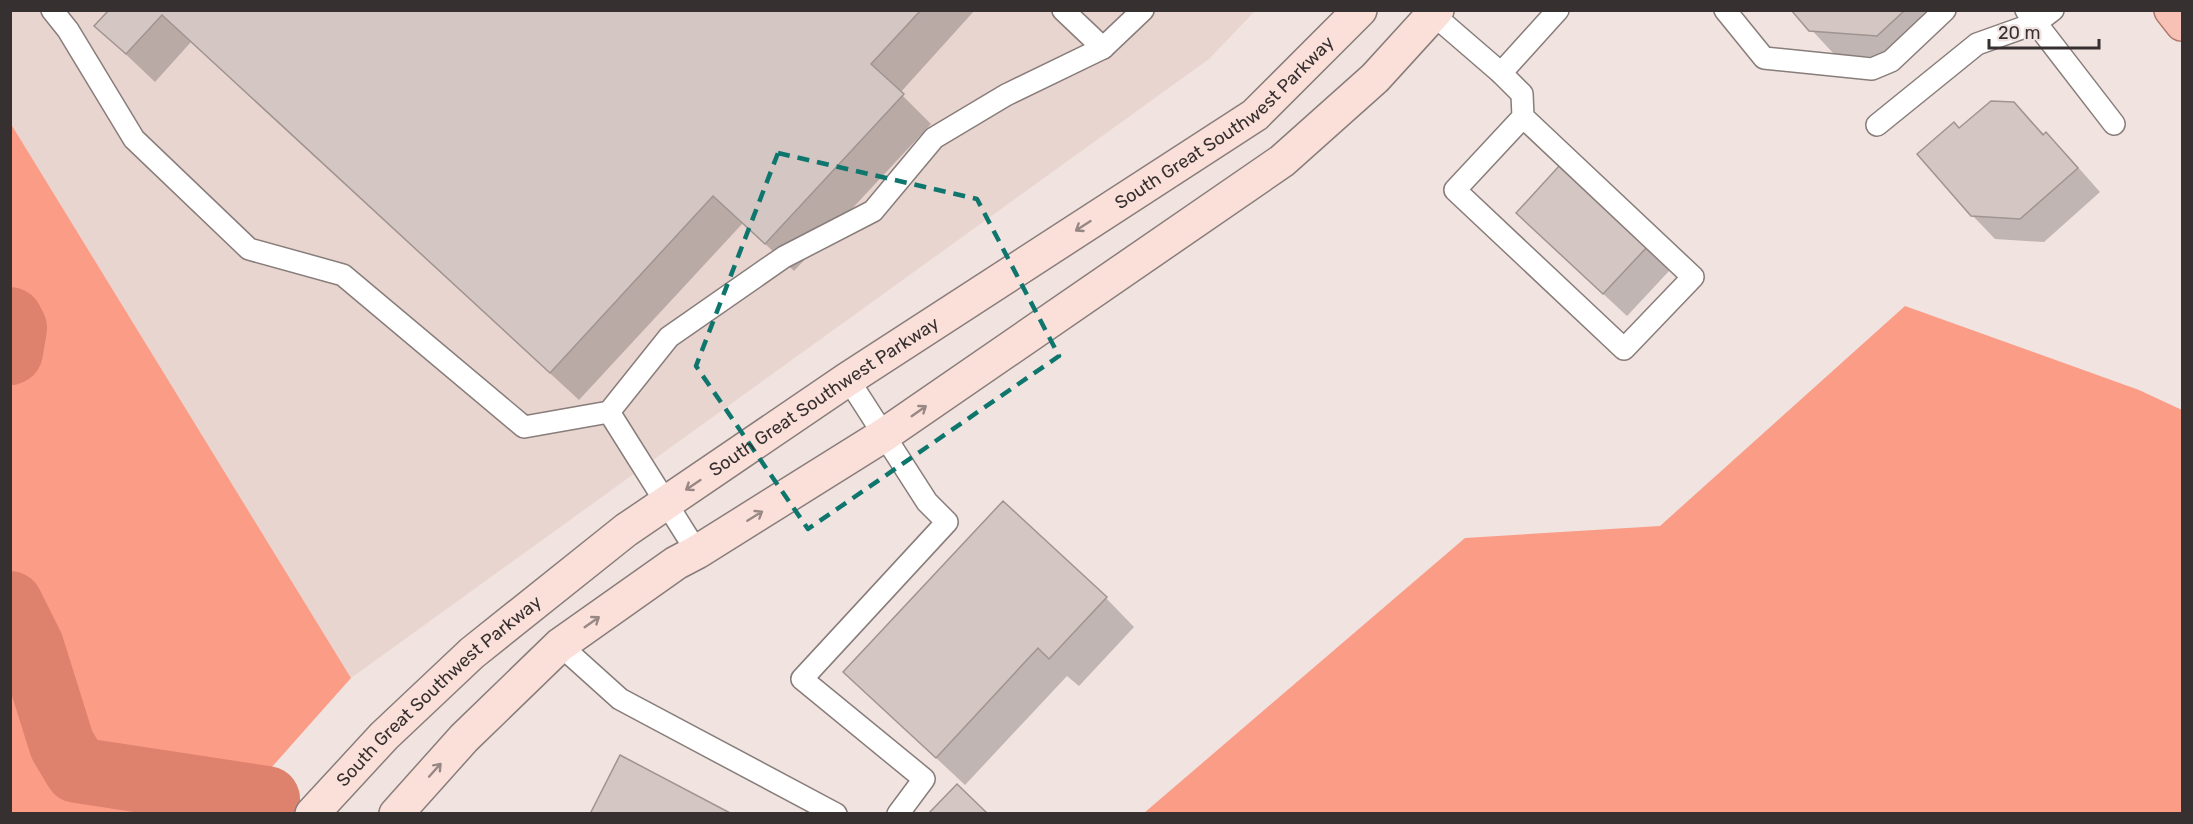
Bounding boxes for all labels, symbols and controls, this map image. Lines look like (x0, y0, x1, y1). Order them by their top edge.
scale bar (1989, 12, 2098, 50)
text: 20 m (1998, 22, 2040, 44)
street label: South Great Southwest Parkway (1111, 31, 1339, 214)
one-way arrow (1075, 220, 1092, 233)
street label: South Great Southwest Parkway (705, 312, 943, 481)
one-way arrow (910, 404, 927, 416)
one-way arrow (686, 479, 702, 491)
one-way arrow (746, 509, 763, 521)
street label: South Great Southwest Parkway (332, 591, 546, 791)
one-way arrow (583, 616, 599, 628)
one-way arrow (428, 763, 442, 778)

